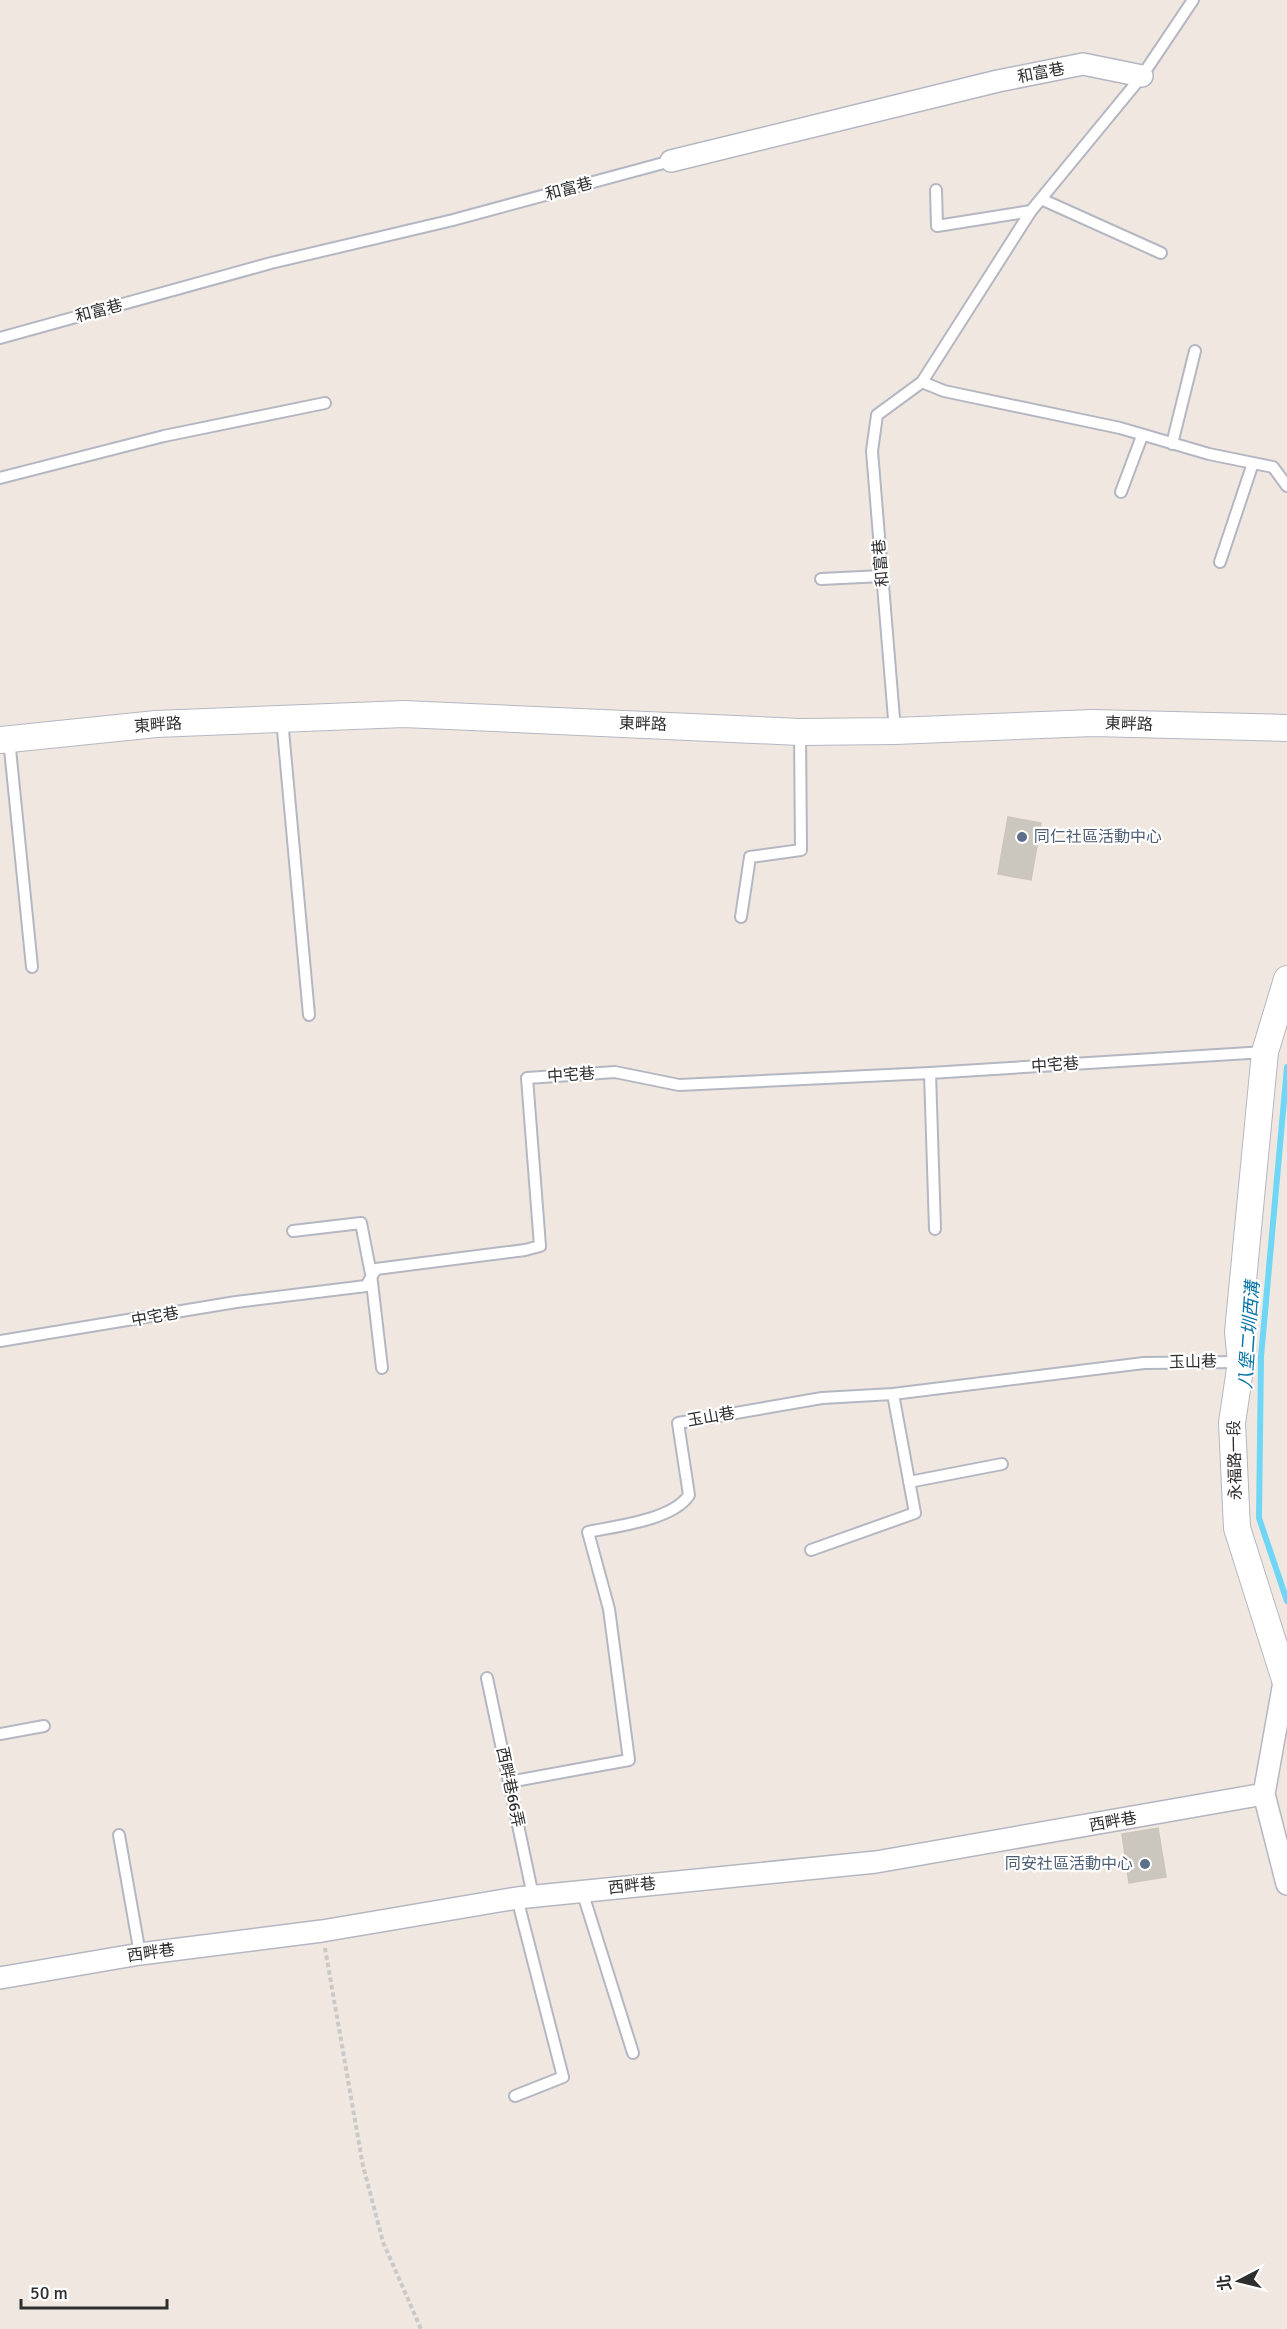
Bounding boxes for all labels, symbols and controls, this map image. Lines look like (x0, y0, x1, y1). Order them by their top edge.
street label: 和富巷 (1016, 59, 1066, 87)
street label: 和富巷 (543, 173, 595, 205)
street label: 和富巷 (73, 295, 125, 327)
street label: 和富巷 (869, 538, 893, 588)
street label: 東畔路 (133, 713, 183, 737)
street label: 東畔路 (619, 713, 667, 735)
street label: 東畔路 (1105, 713, 1153, 735)
place label: 同仁社區活動中心 (1034, 827, 1162, 847)
marker: 同仁社區活動中心 (1015, 830, 1029, 844)
street label: 中宅巷 (1030, 1053, 1080, 1077)
street label: 中宅巷 (546, 1063, 596, 1087)
water label: 八堡二圳西溝 (1234, 1277, 1264, 1390)
street label: 中宅巷 (130, 1303, 180, 1331)
street label: 玉山巷 (1169, 1352, 1217, 1372)
street label: 玉山巷 (686, 1403, 736, 1431)
street label: 永福路一段 (1224, 1420, 1246, 1500)
street label: 西畔巷66弄 (492, 1745, 528, 1829)
street label: 西畔巷 (1088, 1808, 1138, 1836)
place label: 同安社區活動中心 (1005, 1854, 1133, 1874)
marker: 同安社區活動中心 (1138, 1857, 1152, 1871)
street label: 西畔巷 (607, 1874, 657, 1898)
street label: 西畔巷 (126, 1940, 176, 1966)
north arrow (1209, 2251, 1269, 2311)
scale bar (21, 2272, 166, 2310)
text: 北 (1214, 2274, 1236, 2292)
text: 50 m (30, 2282, 68, 2304)

